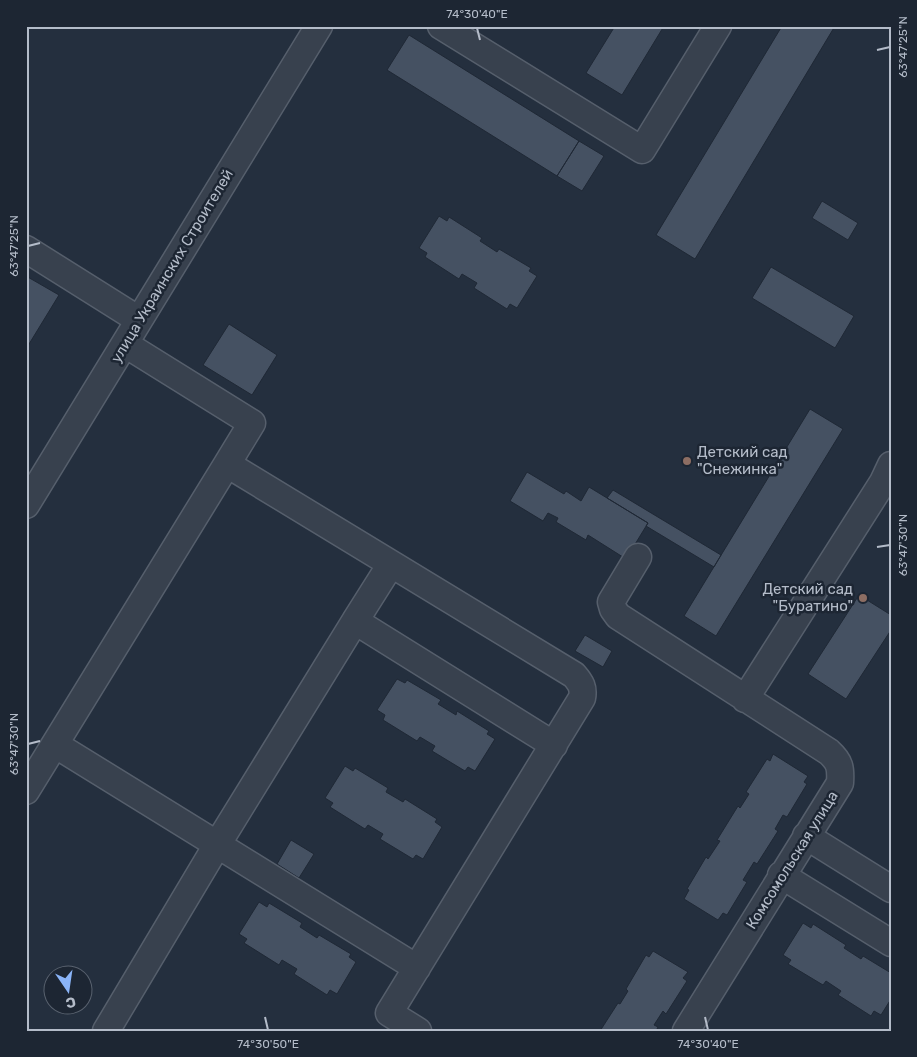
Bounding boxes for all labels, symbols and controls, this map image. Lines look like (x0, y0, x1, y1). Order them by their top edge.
text: 74°30'40"E (446, 7, 508, 21)
text: 63°47'25"N (896, 16, 910, 78)
street label: улица Украинских Строителей (107, 166, 237, 366)
text: 63°47'25"N (7, 215, 21, 277)
place label: Детский сад "Снежинка" (697, 443, 788, 478)
marker: Детский сад "Снежинка" (681, 455, 693, 467)
text: 63°47'30"N (896, 514, 910, 576)
place label: Детский сад "Буратино" (762, 580, 853, 615)
marker: Детский сад "Буратино" (857, 592, 869, 604)
text: 63°47'30"N (7, 713, 21, 775)
street label: Комсомольская улица (742, 788, 842, 932)
north arrow (42, 964, 92, 1014)
text: С (64, 993, 78, 1012)
text: 74°30'50"E (237, 1037, 299, 1051)
text: 74°30'40"E (677, 1037, 739, 1051)

